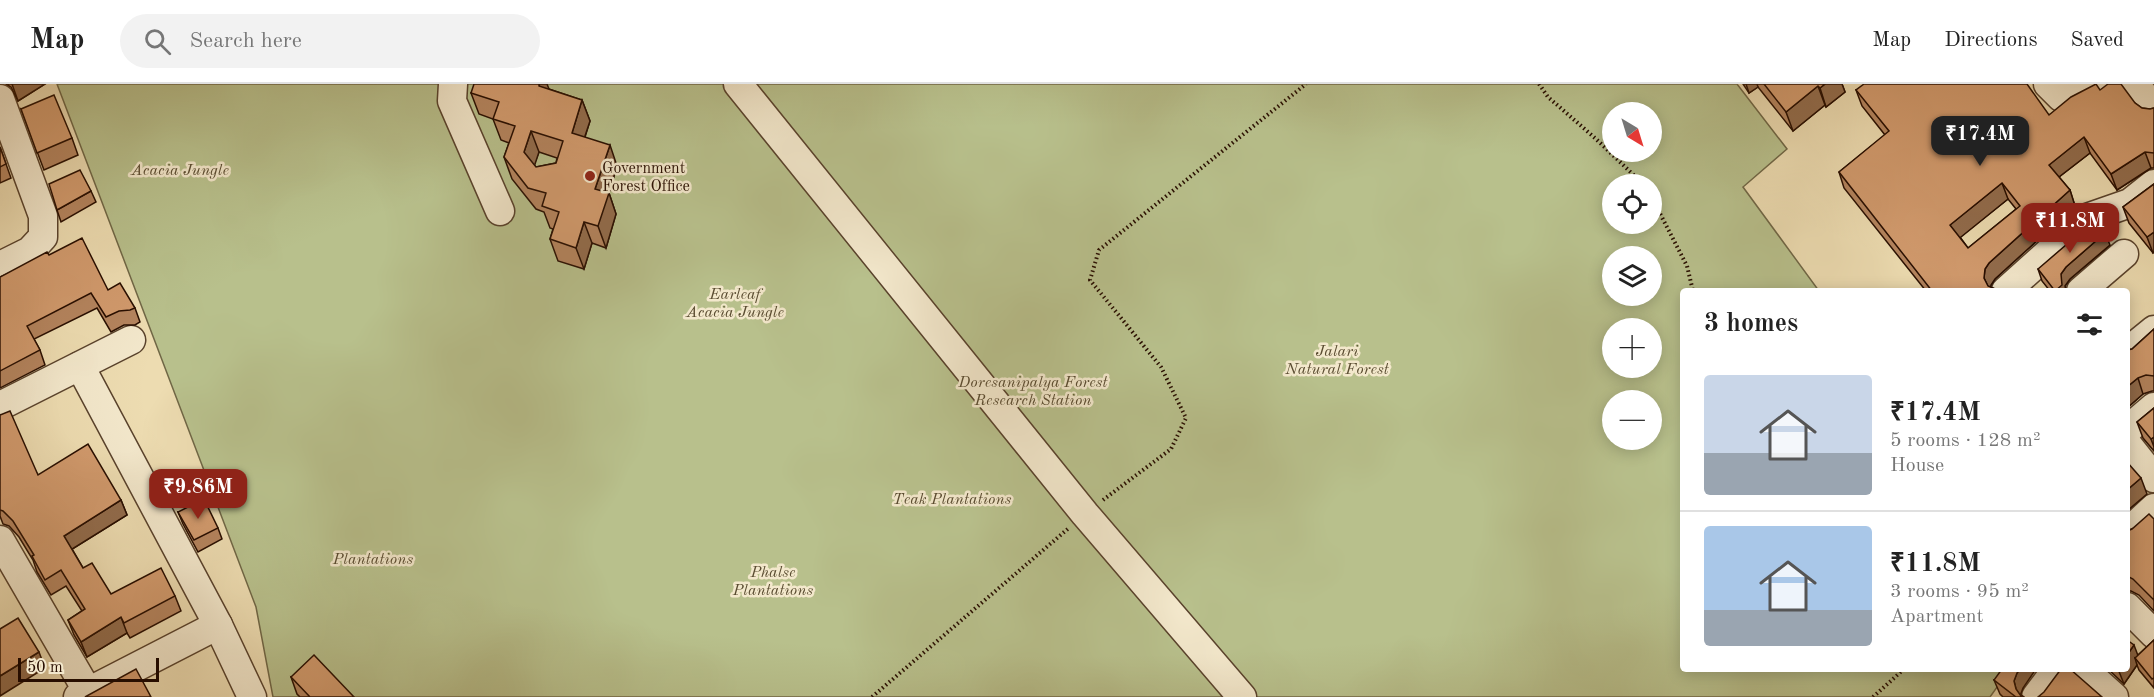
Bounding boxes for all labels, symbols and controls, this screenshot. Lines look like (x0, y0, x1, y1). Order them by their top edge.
search box (120, 14, 540, 68)
icon: search (141, 25, 174, 58)
text: Map (30, 27, 84, 55)
text: Search here (189, 30, 302, 52)
text: Map (1872, 30, 1911, 51)
text: Directions (1944, 30, 2038, 51)
text: Saved (2071, 30, 2124, 51)
north arrow (1602, 102, 1662, 162)
map controls (1602, 102, 1662, 450)
pin: ₹17.4M (1931, 116, 2029, 167)
text: ₹17.4M (1945, 125, 2015, 145)
place label: Government Forest Office (602, 161, 690, 195)
park label: Acacia Jungle (130, 163, 229, 179)
marker: Government Forest Office (583, 169, 597, 183)
button: locate (1602, 174, 1662, 234)
pin: ₹11.8M (2021, 203, 2119, 254)
text: ₹11.8M (2035, 212, 2105, 232)
button: layers (1602, 246, 1662, 306)
park label: Earleaf Acacia Jungle (685, 287, 784, 321)
icon: filters (2073, 308, 2106, 341)
text: 3 homes (1704, 311, 1798, 337)
button: + (1602, 318, 1662, 378)
park label: Jalari Natural Forest (1284, 344, 1390, 378)
park label: Doresanipalya Forest Research Station (957, 375, 1109, 409)
button: − (1602, 390, 1662, 450)
icon: home (1752, 399, 1824, 471)
text: ₹17.4M (1890, 400, 1981, 426)
text: 5 rooms · 128 m² (1890, 431, 2040, 451)
text: House (1890, 456, 1944, 476)
pin: ₹9.86M (149, 469, 247, 520)
text: ₹9.86M (163, 478, 233, 498)
park label: Teak Plantations (893, 492, 1012, 508)
icon: home (1752, 550, 1824, 622)
text: ₹11.8M (1890, 551, 1981, 577)
park label: Plantations (332, 552, 413, 568)
park label: Phalse Plantations (732, 565, 813, 599)
text: 3 rooms · 95 m² (1890, 582, 2029, 602)
text: Apartment (1890, 607, 1984, 627)
scale bar (18, 655, 159, 682)
text: 50 m (27, 660, 63, 676)

